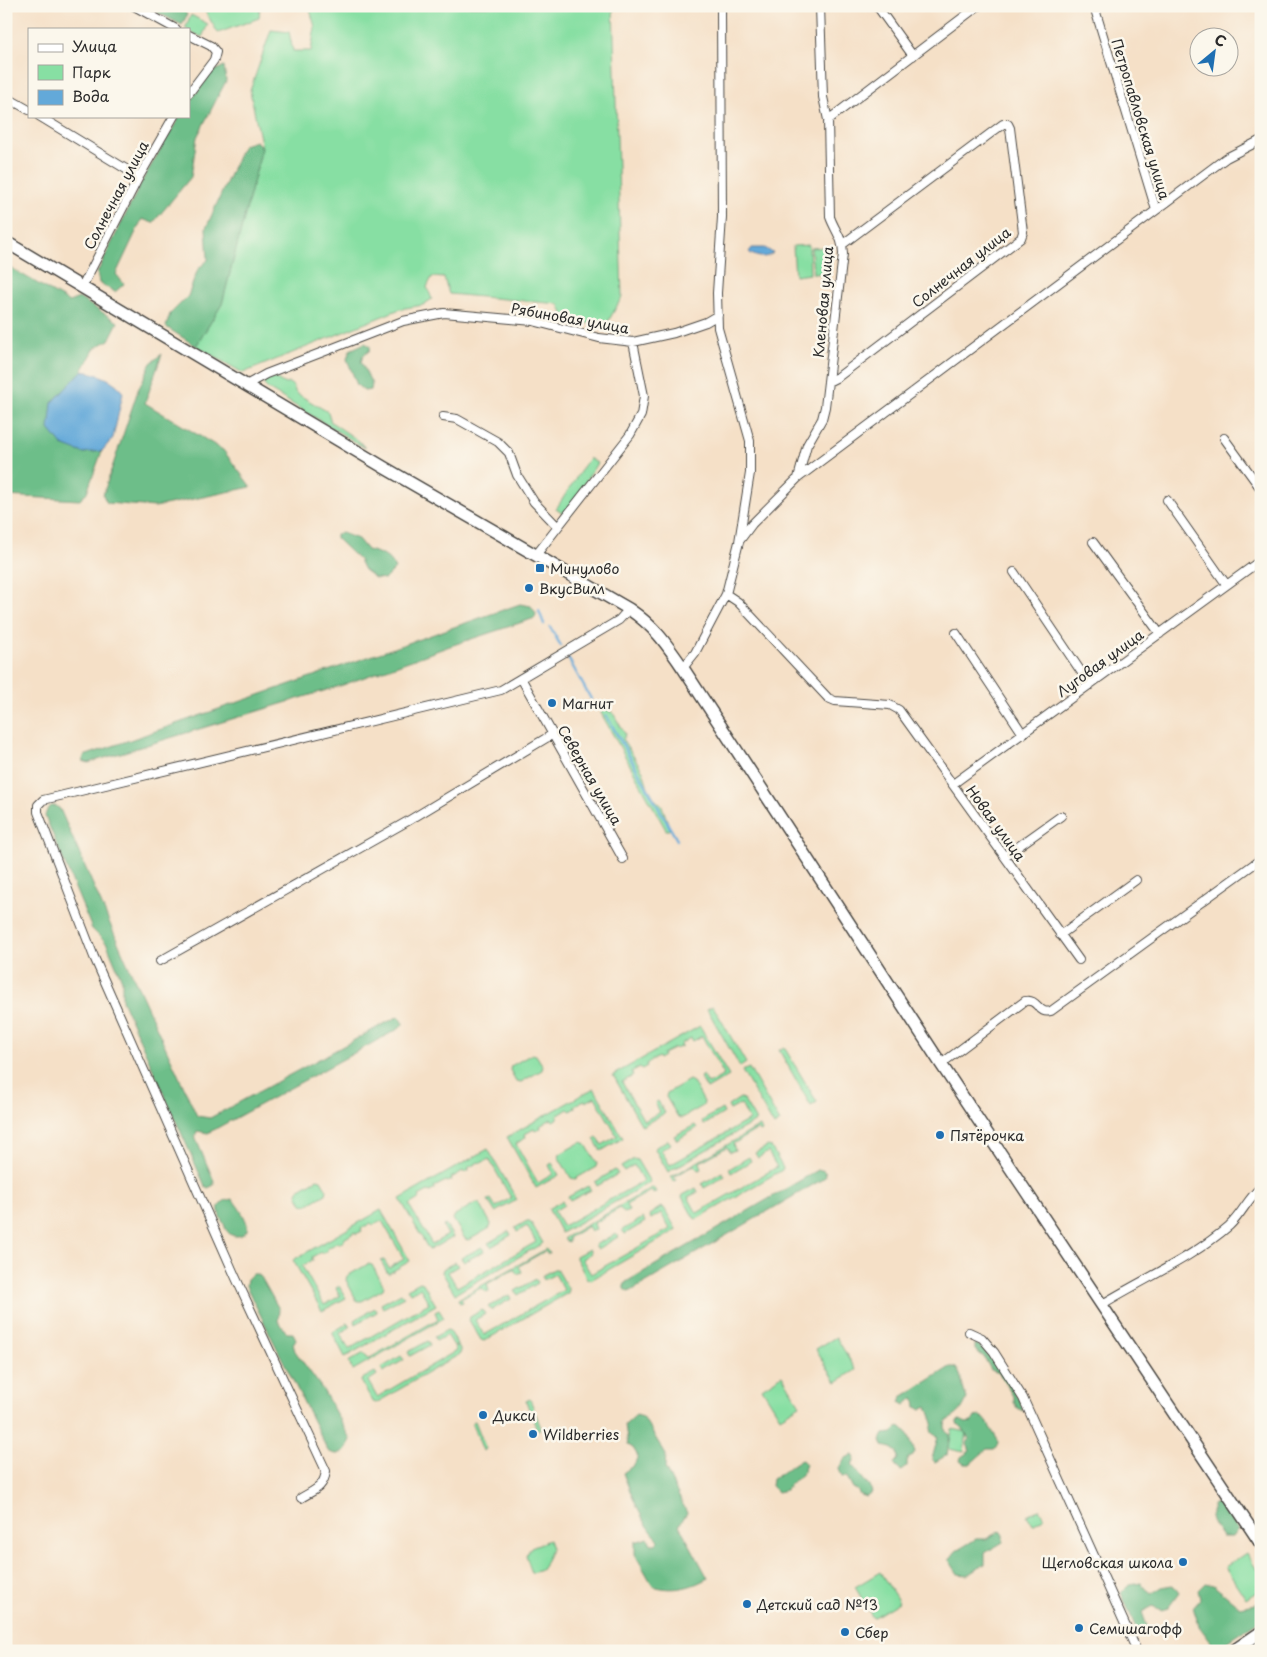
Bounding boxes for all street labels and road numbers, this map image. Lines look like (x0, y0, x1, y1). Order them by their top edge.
street label: Петропавловская улица (1107, 36, 1176, 202)
street label: Солнечная улица (78, 137, 154, 253)
street label: Солнечная улица (907, 222, 1015, 312)
street label: Кленовая улица (808, 245, 838, 359)
street label: Рябиновая улица (509, 297, 631, 339)
street label: Луговая улица (1052, 624, 1148, 702)
street label: Северная улица (553, 721, 627, 829)
street label: Новая улица (961, 781, 1031, 865)

